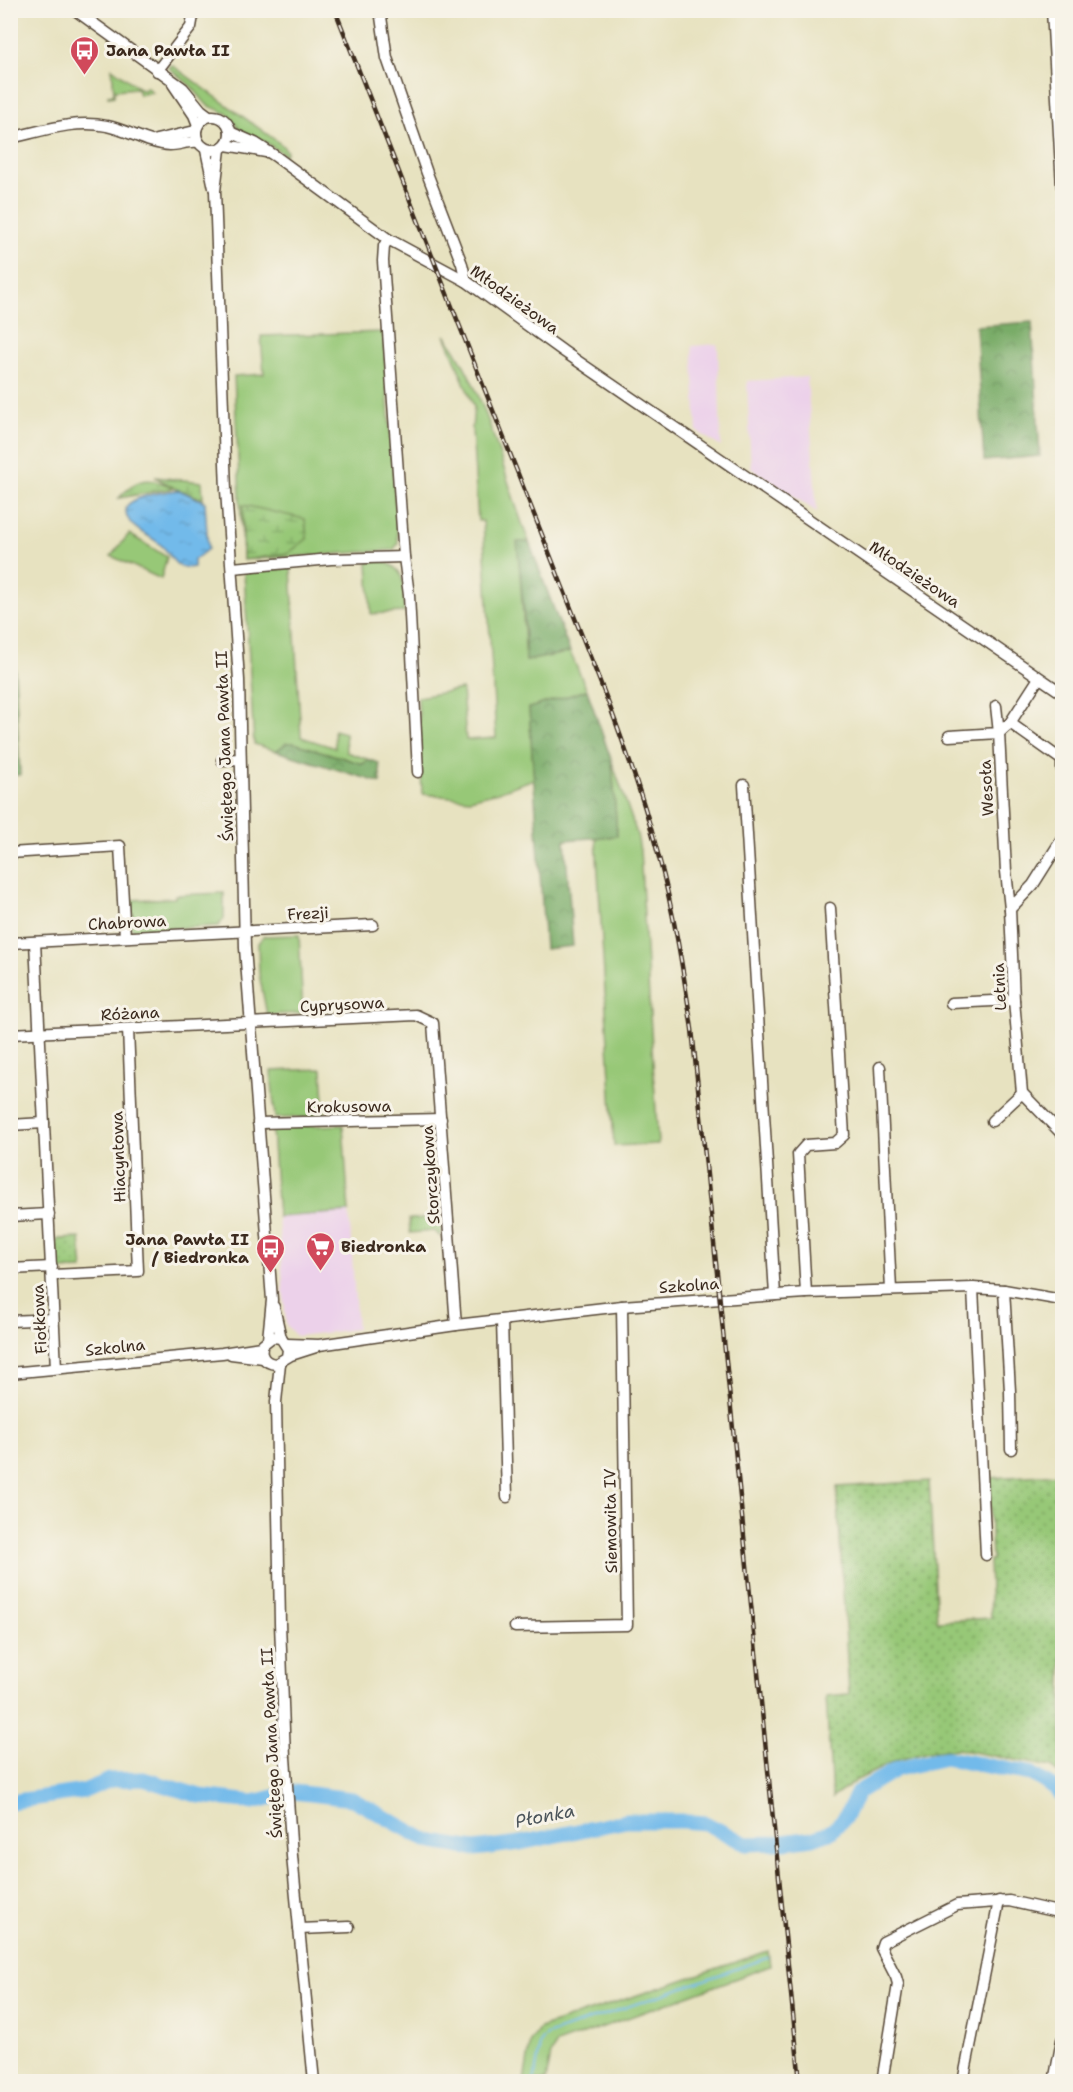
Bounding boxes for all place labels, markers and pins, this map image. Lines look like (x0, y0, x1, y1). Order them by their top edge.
bus stop icon: Jana Pawła II (69, 34, 101, 76)
place label: Jana Pawła II (106, 40, 230, 61)
place label: Jana Pawła II / Biedronka (125, 1229, 249, 1268)
supermarket icon: Biedronka (304, 1230, 336, 1272)
bus stop icon: Jana Pawła II / Biedronka (254, 1232, 286, 1274)
place label: Biedronka (341, 1236, 426, 1257)

